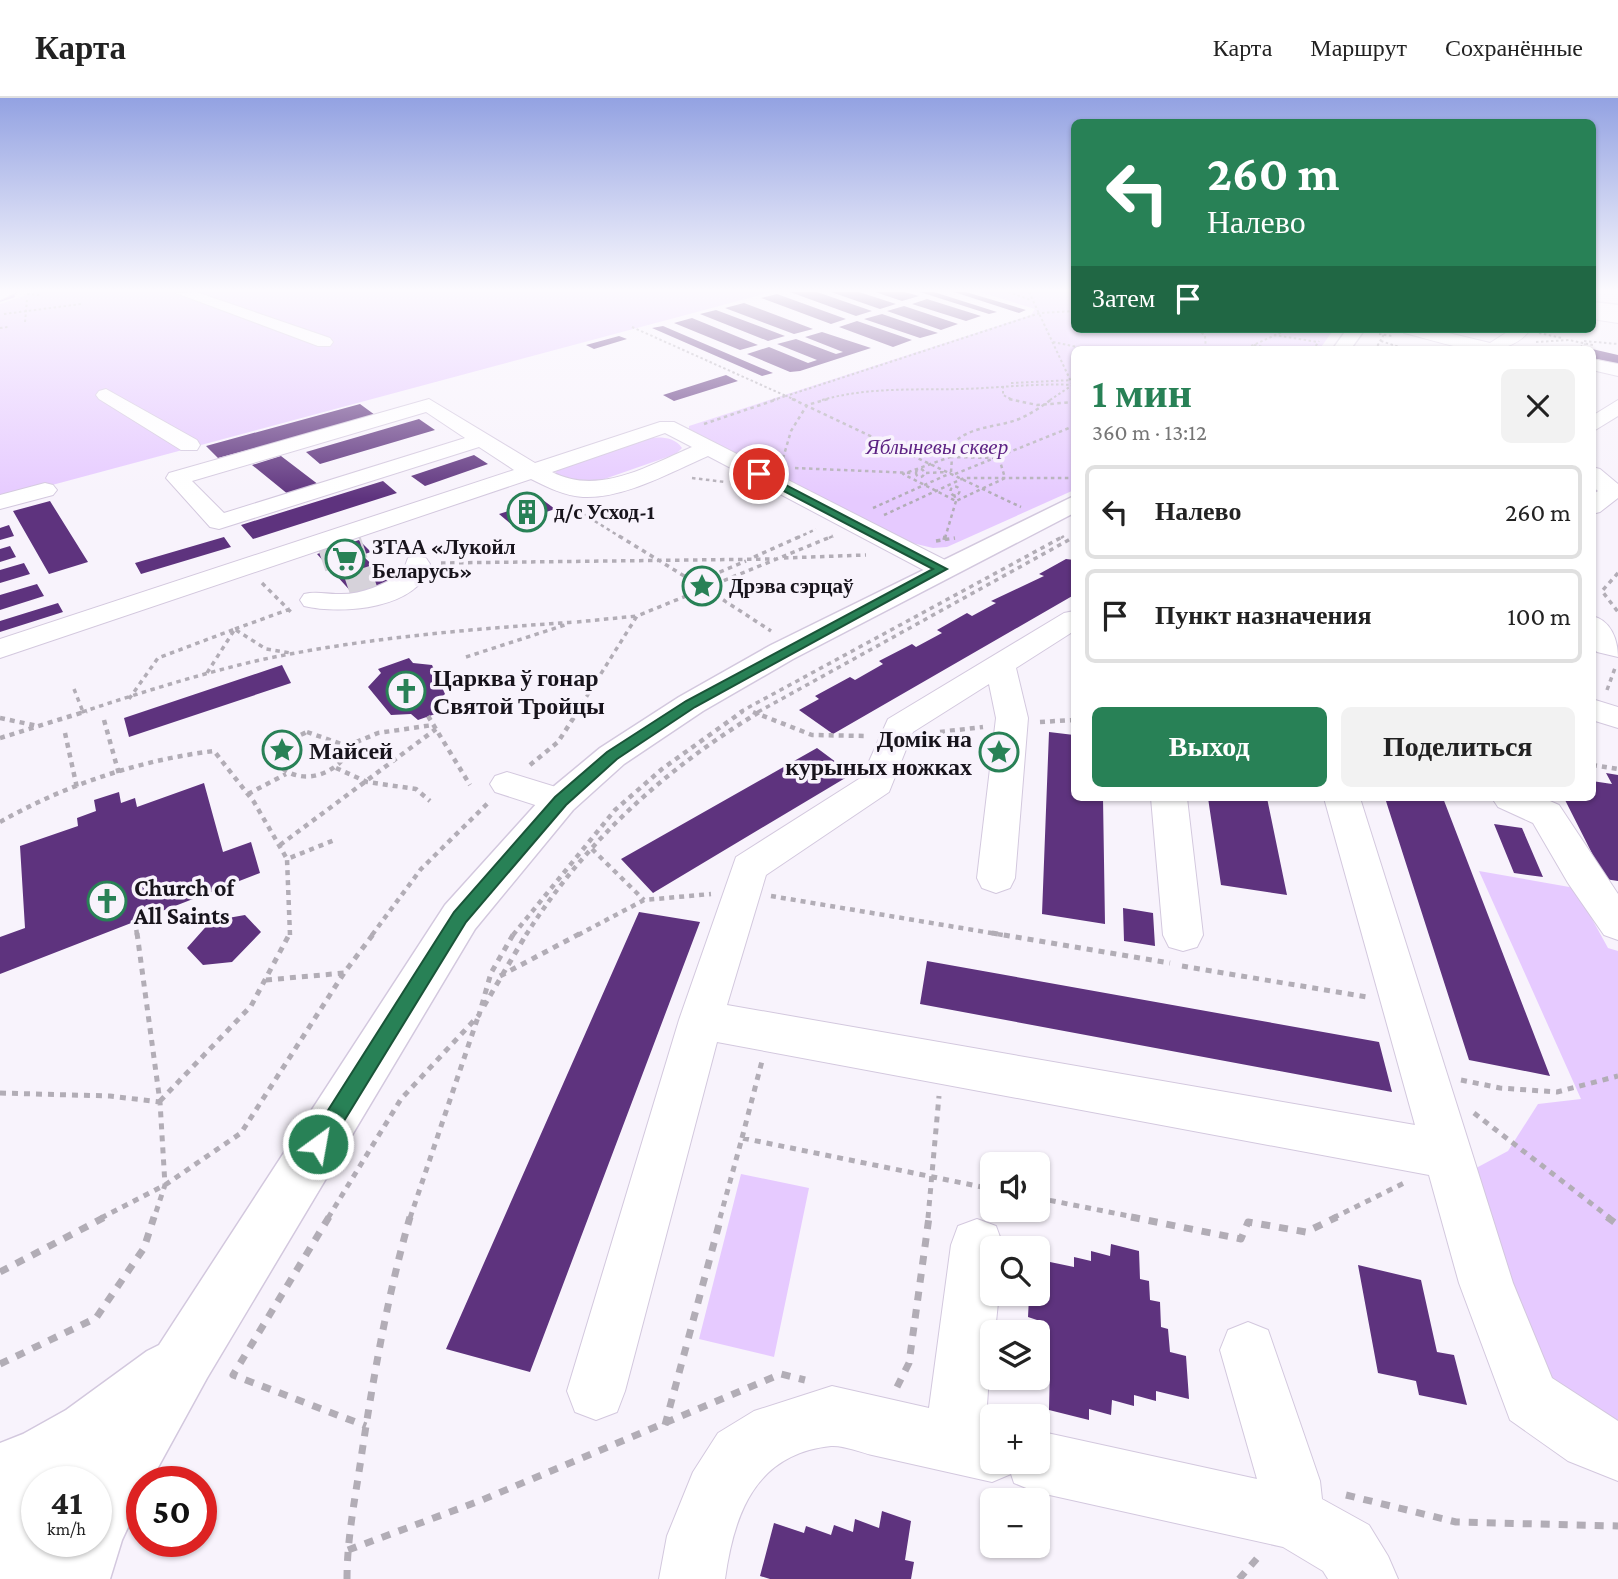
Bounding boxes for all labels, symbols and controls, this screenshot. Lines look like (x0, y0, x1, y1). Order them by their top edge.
text: Карта (35, 29, 126, 66)
text: Карта (1213, 34, 1272, 61)
text: Маршрут (1310, 34, 1407, 61)
text: Сохранённые (1445, 34, 1583, 61)
text: 260 m (1207, 146, 1339, 201)
icon: left (1092, 147, 1183, 238)
text: Налево (1207, 204, 1306, 240)
icon: arrive (1169, 280, 1207, 318)
text: Затем (1092, 284, 1155, 313)
text: 1 мин (1092, 369, 1192, 416)
button: close (1501, 369, 1575, 443)
text: 360 m · 13:12 (1092, 419, 1207, 445)
park label: Яблыневы сквер (865, 435, 1008, 459)
pin (729, 444, 789, 504)
icon: arrive (740, 455, 778, 493)
building icon: д/с Усход-1 (506, 491, 548, 533)
icon: left (1096, 493, 1134, 531)
text: Налево (1155, 497, 1241, 526)
text: 260 m (1505, 498, 1571, 527)
place label: д/с Усход-1 (554, 500, 655, 524)
place label: ЗТАА «Лукойл Беларусь» (372, 535, 516, 583)
supermarket icon: ЗТАА «Лукойл Беларусь» (324, 538, 366, 580)
place icon: Дрэва сэрцаў (681, 565, 723, 607)
place label: Дрэва сэрцаў (729, 574, 854, 598)
icon: arrive (1096, 597, 1134, 635)
text: Пункт назначения (1155, 601, 1372, 630)
text: 100 m (1507, 602, 1571, 631)
place label: Царква ў гонар Святой Тройцы (433, 664, 605, 719)
church icon: Царква ў гонар Святой Тройцы (385, 670, 427, 712)
button: Выход (1092, 707, 1327, 787)
button: Поделиться (1341, 707, 1575, 787)
place label: Домік на курыных ножках (785, 725, 972, 780)
place icon: Майсей (261, 729, 303, 771)
place icon: Домік на курыных ножках (978, 731, 1020, 773)
place label: Майсей (309, 737, 393, 764)
place label: Church of All Saints (133, 874, 236, 929)
church icon: Church of All Saints (86, 880, 128, 922)
position arrow (281, 1107, 355, 1181)
map controls (980, 1152, 1050, 1558)
button: sound (980, 1152, 1050, 1222)
button: search (980, 1236, 1050, 1306)
button: layers (980, 1320, 1050, 1390)
button: + (980, 1404, 1050, 1474)
speed limit sign: 50 (126, 1466, 217, 1557)
text: 41 (51, 1483, 82, 1522)
button: − (980, 1488, 1050, 1558)
text: km/h (47, 1519, 86, 1539)

